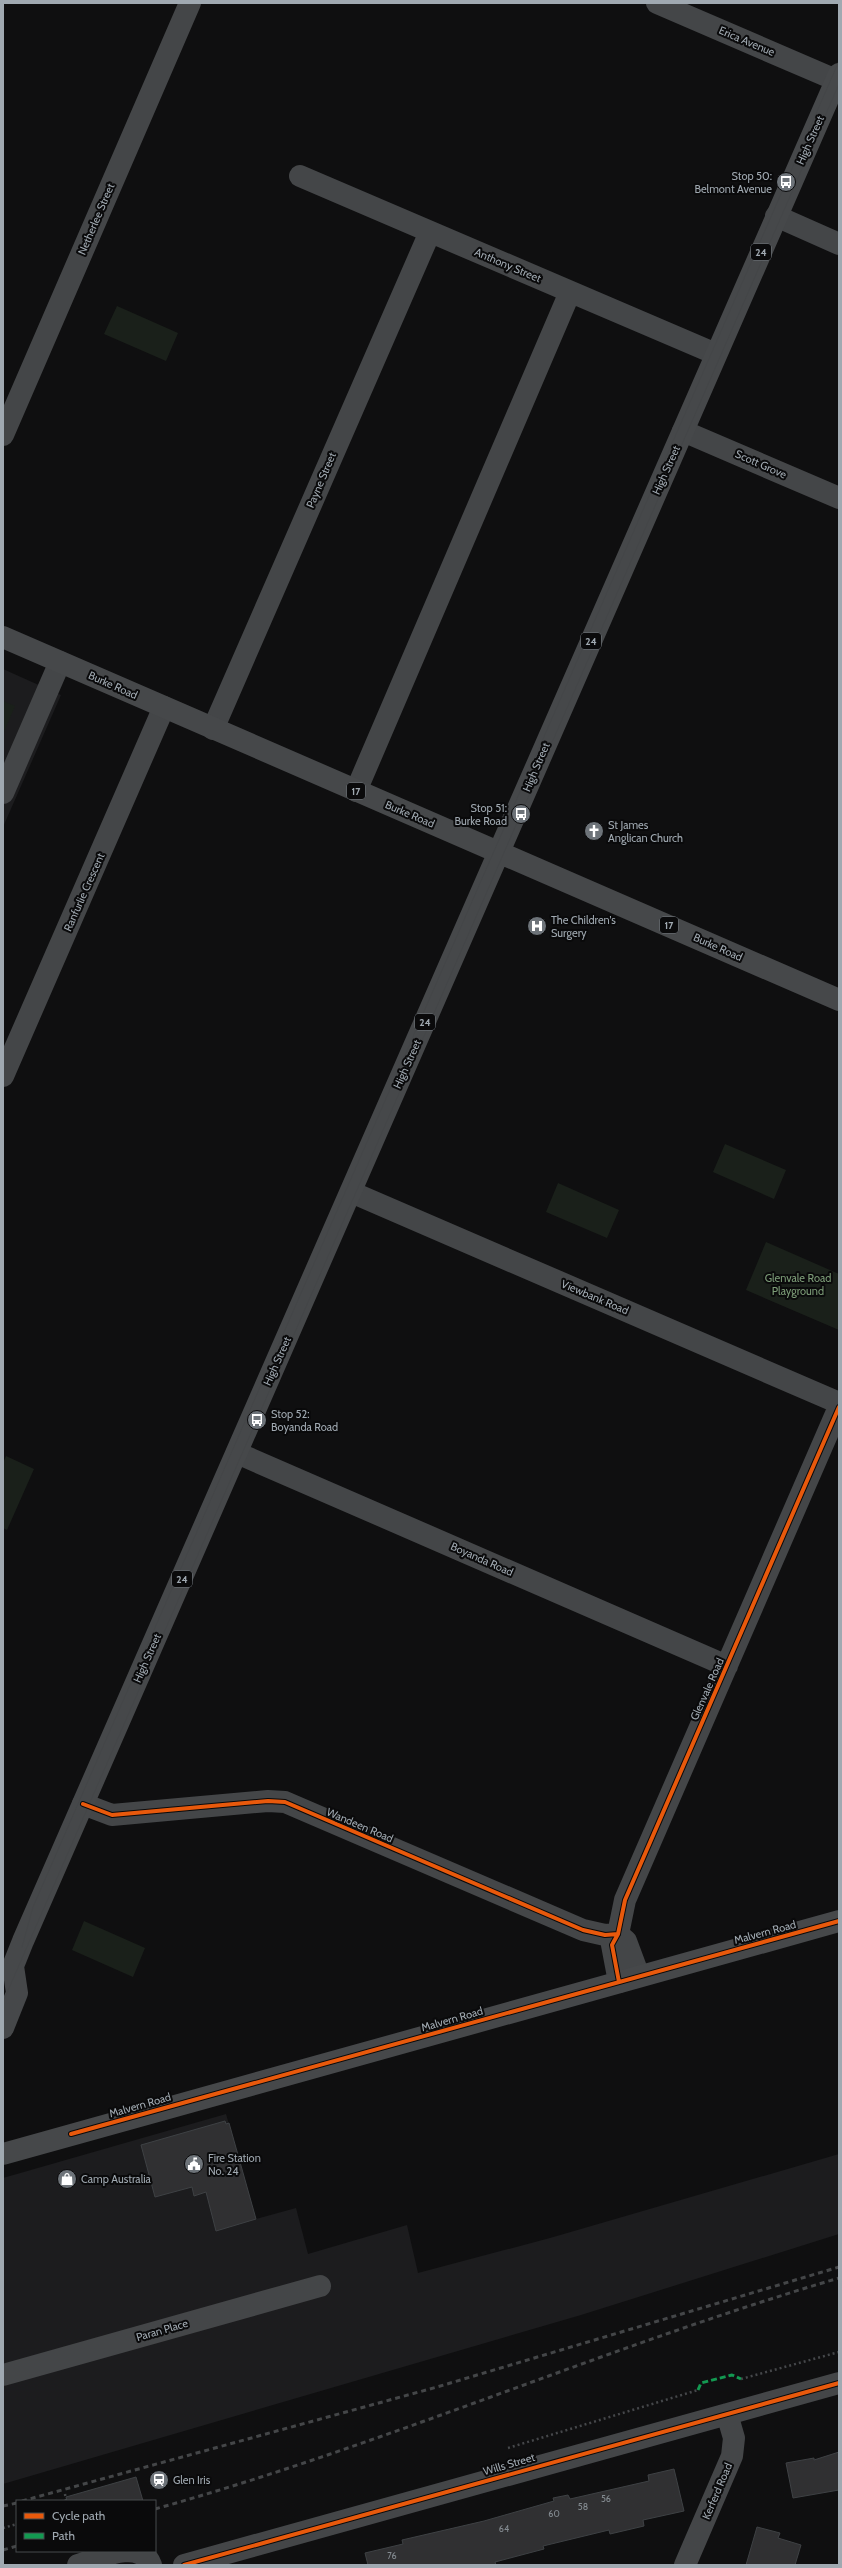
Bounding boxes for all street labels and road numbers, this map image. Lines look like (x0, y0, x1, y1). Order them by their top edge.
street label: Erica Avenue (717, 23, 777, 59)
street label: High Street (793, 113, 827, 167)
street label: Netherlee Street (75, 181, 118, 257)
road number: 24 (751, 244, 771, 260)
street label: Anthony Street (473, 245, 544, 285)
street label: High Street (649, 443, 683, 497)
street label: Scott Grove (733, 446, 789, 482)
street label: Payne Street (303, 450, 339, 510)
road number: 24 (581, 633, 601, 649)
street label: Burke Road (86, 668, 140, 702)
street label: High Street (519, 740, 553, 794)
road number: 17 (347, 783, 365, 799)
street label: Burke Road (383, 797, 437, 831)
street label: Ranfurlie Crescent (60, 850, 108, 933)
road number: 17 (660, 917, 678, 933)
street label: Burke Road (691, 930, 745, 964)
road number: 24 (415, 1014, 435, 1030)
street label: High Street (390, 1037, 424, 1091)
street label: Viewbank Road (559, 1277, 631, 1317)
street label: High Street (260, 1334, 294, 1388)
street label: Boyanda Road (448, 1539, 516, 1579)
road number: 24 (172, 1571, 192, 1587)
street label: High Street (130, 1631, 164, 1685)
street label: Glenvale Road (687, 1656, 727, 1722)
street label: Wandeen Road (324, 1805, 396, 1845)
street label: Malvern Road (732, 1917, 798, 1947)
street label: Malvern Road (420, 2004, 484, 2034)
street label: Malvern Road (108, 2090, 172, 2120)
street label: Paran Place (134, 2316, 190, 2344)
street label: Wills Street (482, 2450, 537, 2478)
street label: Kerferd Road (699, 2461, 735, 2521)

